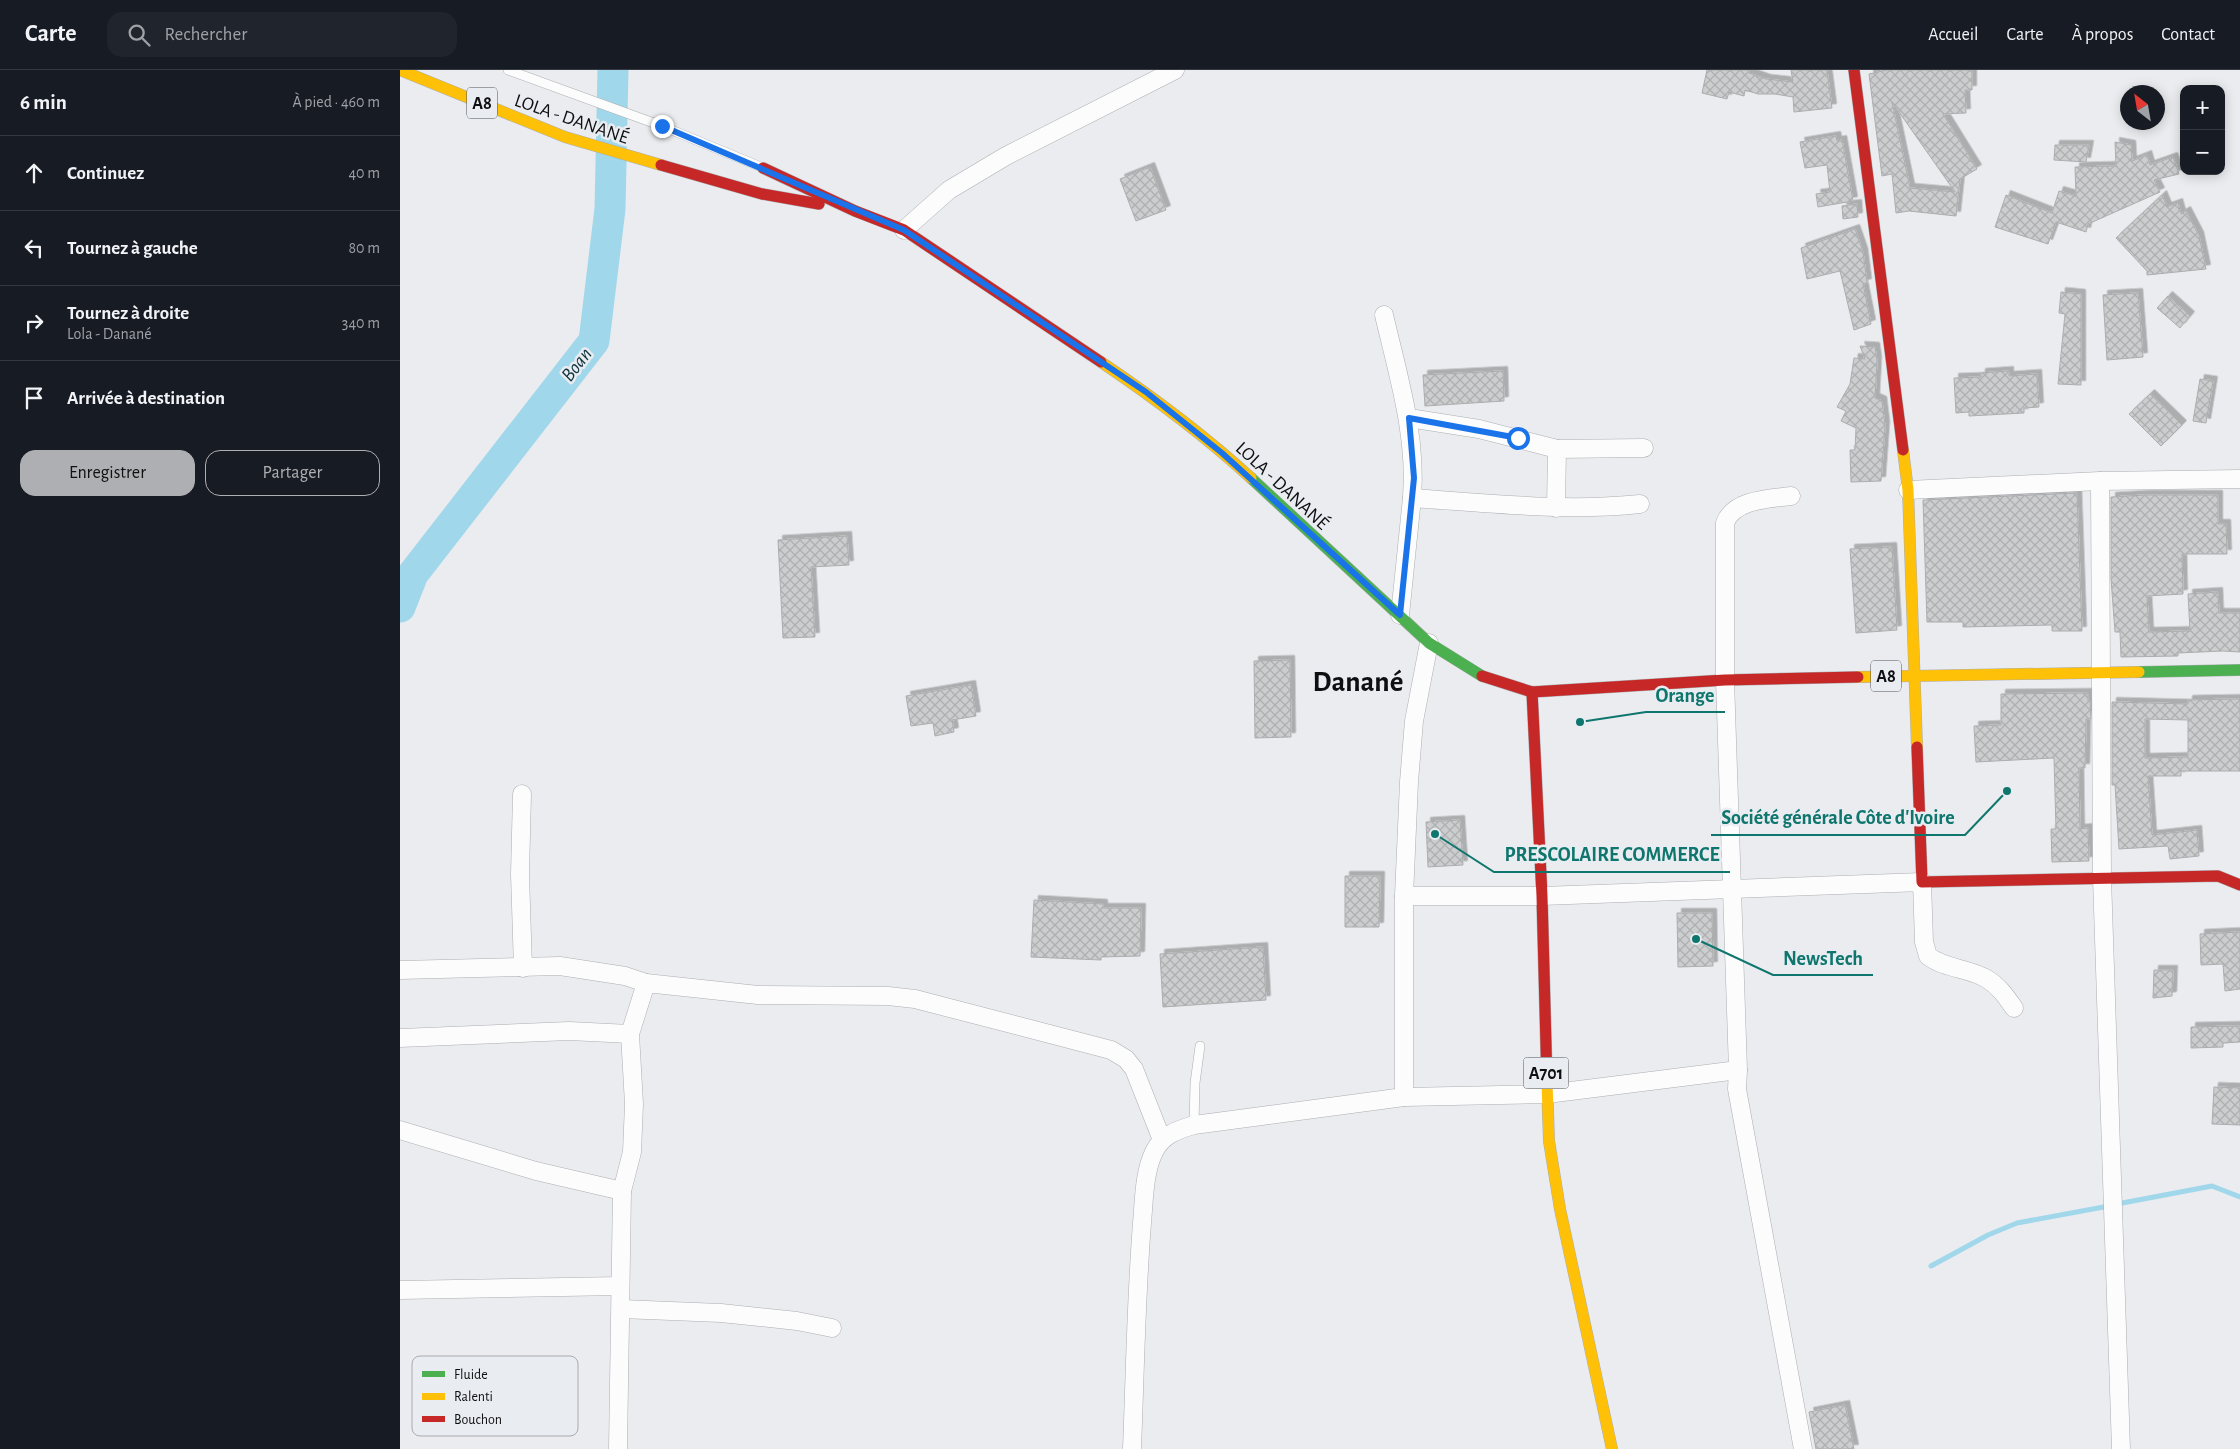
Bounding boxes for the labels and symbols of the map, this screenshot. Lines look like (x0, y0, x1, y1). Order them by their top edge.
north arrow (2120, 85, 2165, 130)
road number: A8 (467, 87, 497, 118)
street label: LOLA - DANANÉ (512, 89, 632, 148)
route end (651, 115, 674, 138)
water label: Boan (558, 344, 596, 385)
route start (1507, 427, 1530, 450)
street label: LOLA - DANANÉ (1232, 437, 1333, 534)
road number: A8 (1871, 660, 1901, 692)
district label: Danané (1313, 668, 1403, 697)
callout: Orange (1646, 677, 1725, 712)
text: Orange (1656, 686, 1714, 706)
callout: Société générale Côte d'Ivoire (1711, 800, 1965, 835)
text: Société générale Côte d'Ivoire (1721, 808, 1955, 828)
callout: PRESCOLAIRE COMMERCE (1494, 837, 1730, 872)
text: PRESCOLAIRE COMMERCE (1504, 845, 1720, 865)
callout: NewsTech (1773, 940, 1873, 975)
text: NewsTech (1783, 949, 1863, 969)
road number: A701 (1524, 1058, 1568, 1088)
legend (412, 1356, 578, 1436)
text: Fluide (454, 1368, 488, 1382)
text: Ralenti (454, 1390, 493, 1404)
text: Bouchon (454, 1413, 502, 1427)

